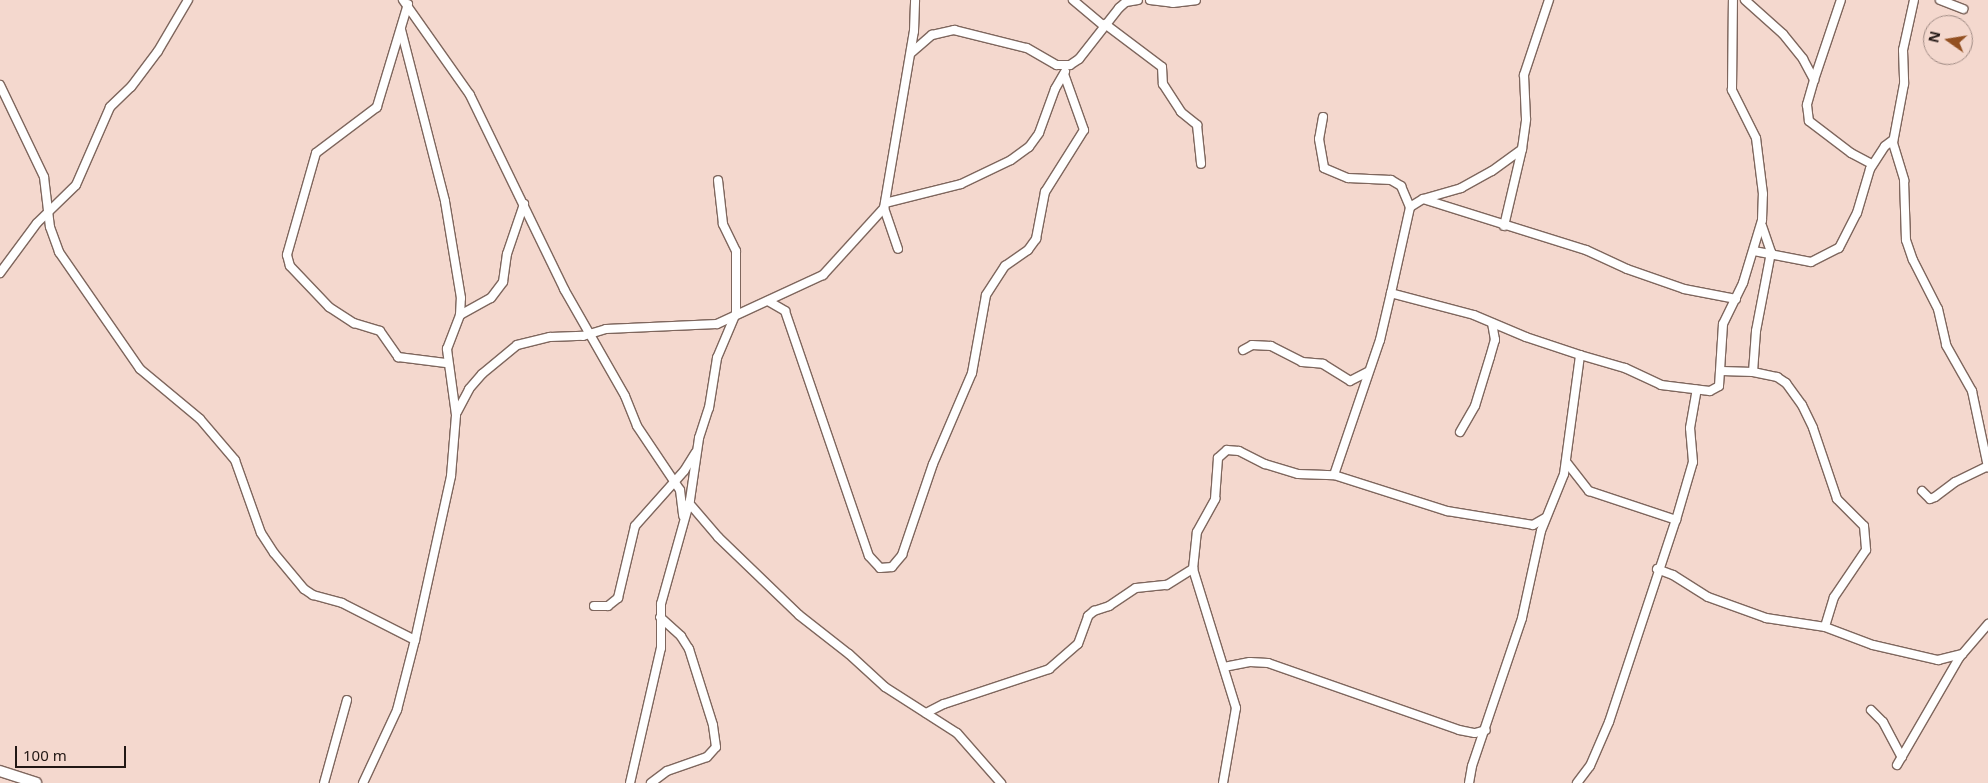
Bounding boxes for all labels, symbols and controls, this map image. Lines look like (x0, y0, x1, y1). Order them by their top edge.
north arrow (1923, 15, 1973, 65)
text: N (1923, 29, 1944, 44)
scale bar (18, 736, 129, 768)
text: 100 m (23, 745, 67, 765)

